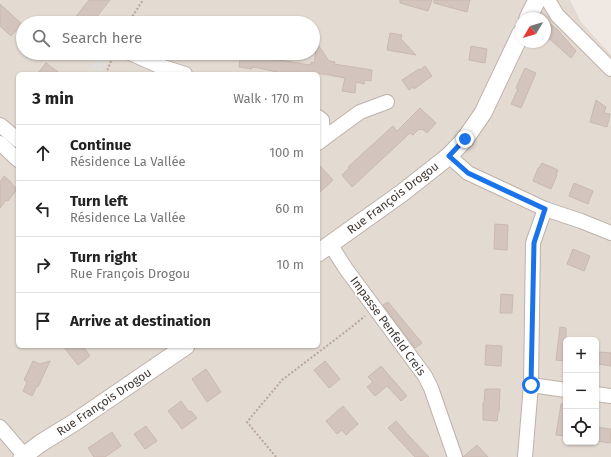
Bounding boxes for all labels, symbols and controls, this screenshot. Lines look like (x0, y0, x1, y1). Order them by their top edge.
north arrow (515, 12, 551, 48)
search box (16, 16, 320, 60)
icon: search (30, 27, 52, 49)
text: Search here (62, 29, 142, 47)
text: 3 min (32, 88, 74, 109)
text: Walk · 170 m (233, 91, 304, 106)
route end (456, 130, 474, 148)
text: Continue (70, 136, 131, 154)
icon: ahead (32, 142, 54, 164)
text: 100 m (269, 145, 304, 160)
text: Résidence La Vallée (70, 154, 186, 169)
street label: Rue François Drogou (344, 159, 442, 237)
text: Turn left (70, 192, 128, 210)
icon: left (32, 198, 54, 220)
text: 60 m (275, 201, 304, 216)
text: Résidence La Vallée (70, 210, 186, 225)
text: Turn right (70, 248, 137, 266)
icon: right (32, 254, 54, 276)
text: 10 m (277, 257, 304, 272)
text: Rue François Drogou (70, 266, 190, 281)
street label: Impasse Penfeld Creis (347, 274, 429, 378)
icon: arrive (32, 310, 54, 332)
text: Arrive at destination (70, 312, 211, 330)
map controls (563, 337, 599, 445)
button: + (563, 337, 599, 373)
street label: Rue François Drogou (54, 365, 154, 439)
button: − (563, 373, 599, 409)
route start (522, 376, 540, 394)
button: locate (563, 409, 599, 445)

